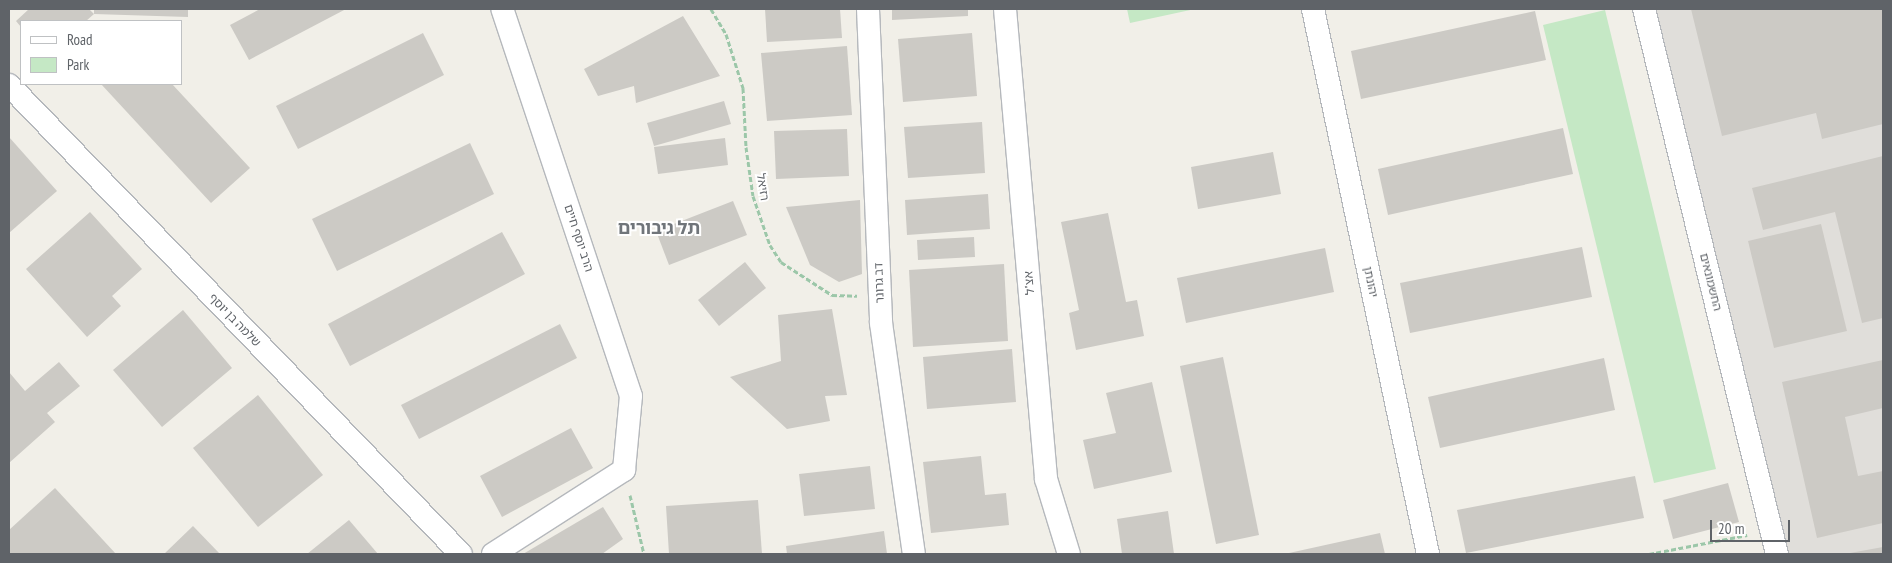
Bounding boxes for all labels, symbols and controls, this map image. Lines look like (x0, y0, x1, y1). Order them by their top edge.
legend (20, 20, 182, 85)
text: Road (67, 30, 93, 49)
text: Park (67, 55, 89, 74)
street label: רזיאל (754, 172, 772, 202)
street label: הרב יוסף חיים (561, 202, 597, 274)
district label: תל גיבורים (618, 217, 700, 239)
street label: החשמונאים (1697, 252, 1725, 312)
street label: דב גרונר (871, 262, 887, 304)
street label: יהונתן (1361, 265, 1381, 299)
street label: אצ"ל (1021, 270, 1037, 296)
street label: שלמה בן יוסף (206, 290, 264, 350)
scale bar (1712, 510, 1792, 542)
text: 20 m (1718, 519, 1744, 538)

